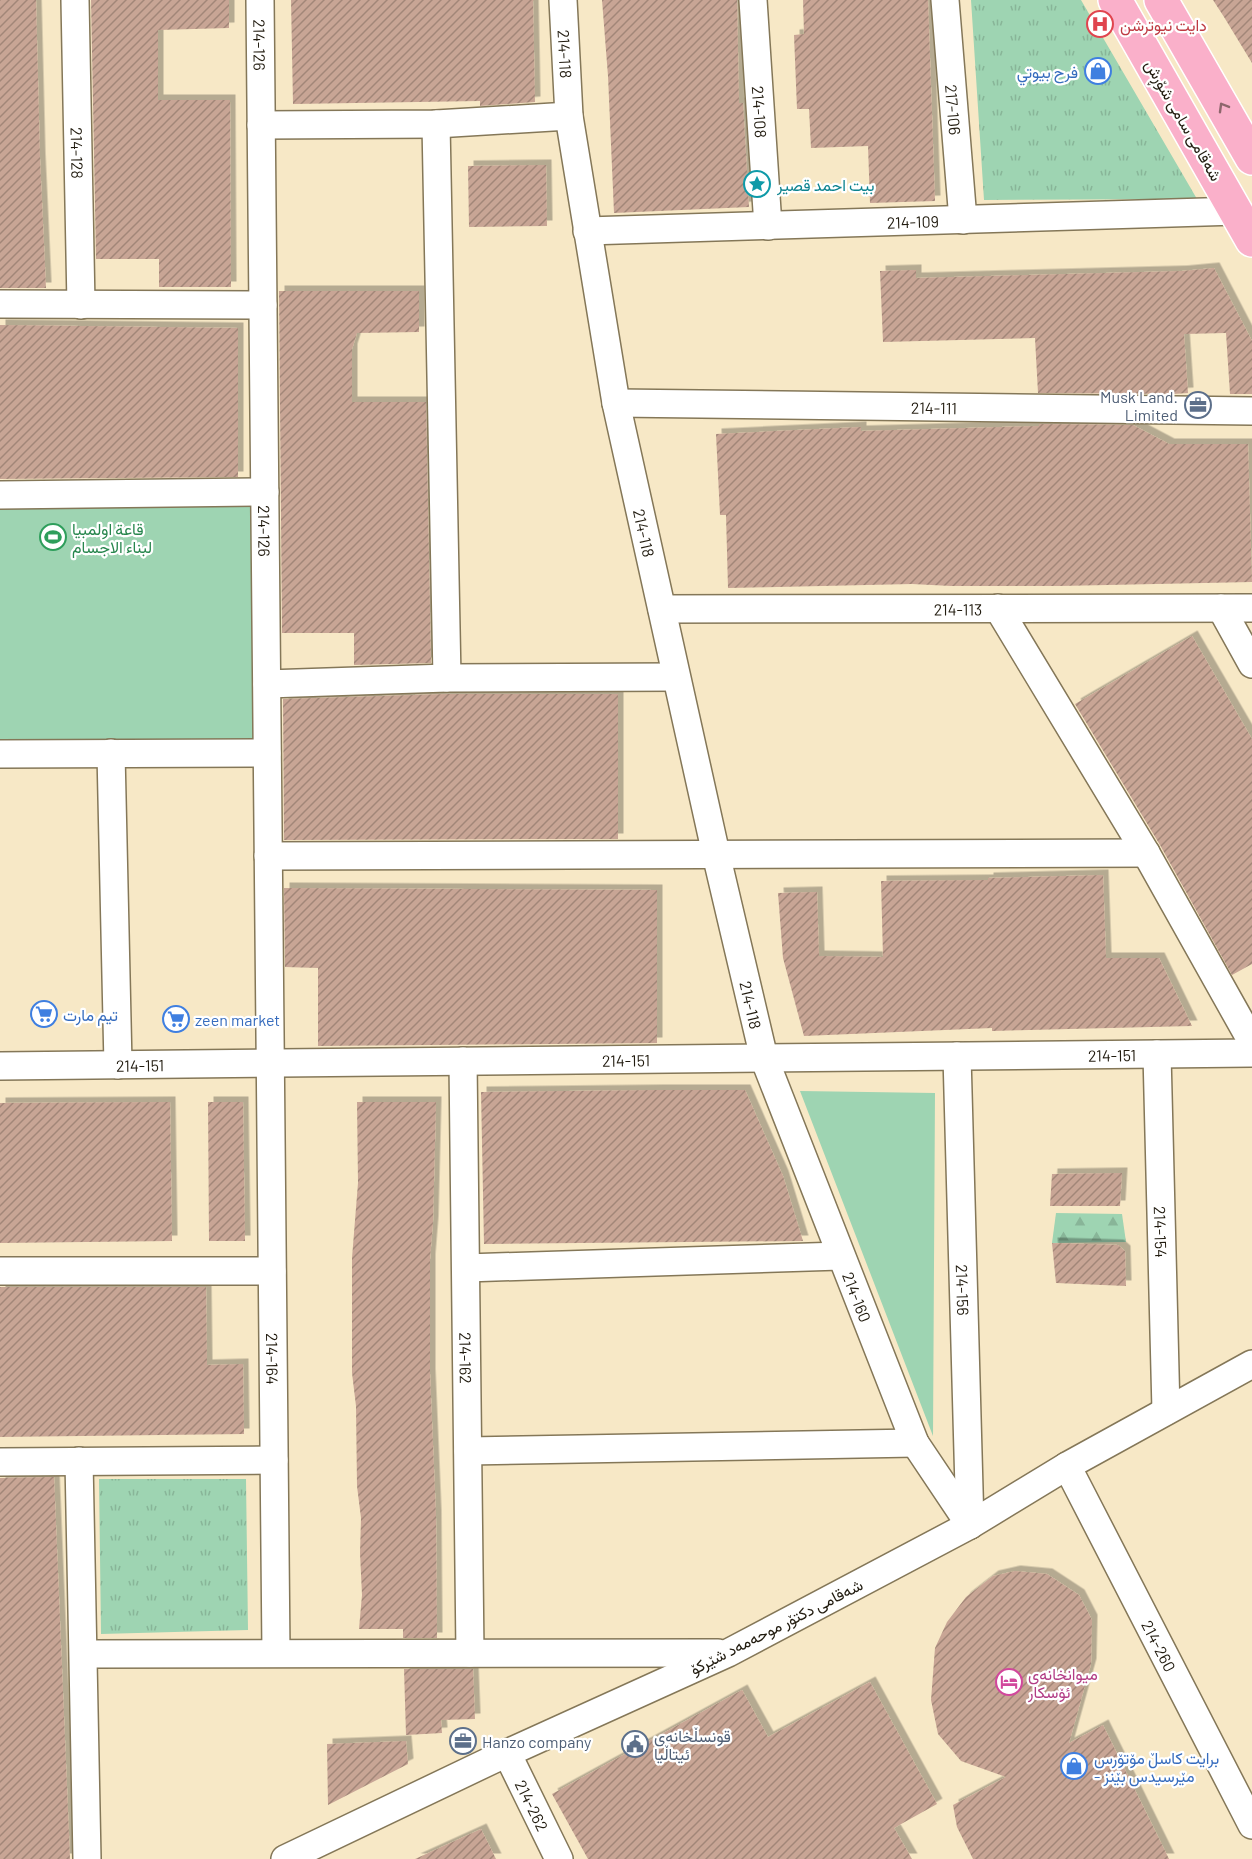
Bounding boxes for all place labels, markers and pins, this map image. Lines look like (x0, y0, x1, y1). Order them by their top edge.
hospital icon: دايت نيوترشن (1085, 9, 1115, 39)
place label: دايت نيوترشن (1120, 15, 1207, 36)
shop icon: فرح بيوتي (1083, 56, 1113, 86)
place label: فرح بيوتي (1017, 62, 1078, 86)
place icon: بيت احمد قصير (742, 169, 772, 199)
place label: بيت احمد قصير (776, 175, 875, 196)
place label: Musk Land. Limited (1100, 387, 1178, 424)
office icon: Musk Land. Limited (1183, 390, 1213, 420)
place label: قاعة اولمبيا لبناء الاجسام (72, 519, 152, 558)
sports icon: قاعة اولمبيا لبناء الاجسام (38, 522, 68, 552)
supermarket icon: تيم مارت (29, 999, 59, 1029)
supermarket icon: zeen market (161, 1004, 191, 1034)
place label: تيم مارت (63, 1005, 118, 1026)
place label: zeen market (195, 1010, 280, 1029)
place label: میوانخانەی ئۆسکار (1027, 1664, 1098, 1703)
hotel icon: میوانخانەی ئۆسکار (994, 1667, 1024, 1697)
office icon: Hanzo company (448, 1726, 478, 1756)
place label: قونسڵخانەی ئیتاڵیا (654, 1726, 731, 1764)
public building icon: قونسڵخانەی ئیتاڵیا (620, 1729, 650, 1759)
place label: Hanzo company (482, 1732, 592, 1751)
place label: برایت کاسڵ مۆتۆرس - مێرسیدس بێنز (1094, 1748, 1219, 1787)
shop icon: برایت کاسڵ مۆتۆرس - مێرسیدس بێنز (1059, 1751, 1089, 1781)

